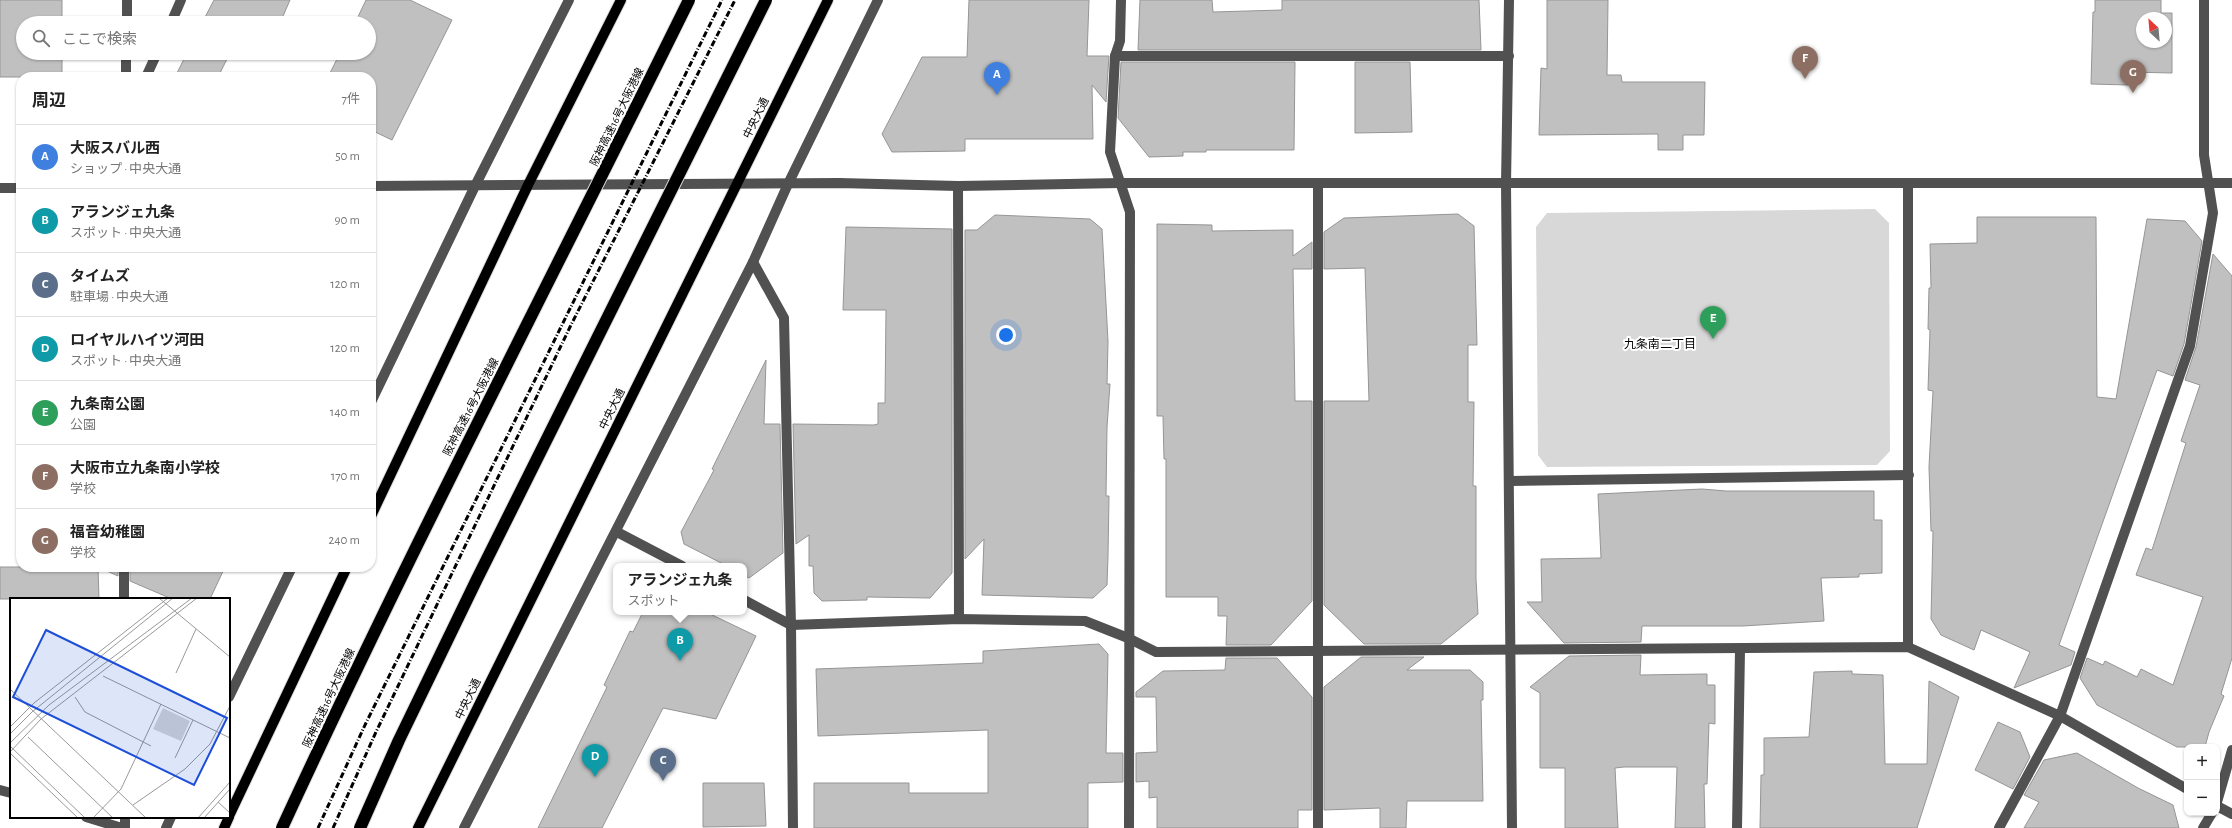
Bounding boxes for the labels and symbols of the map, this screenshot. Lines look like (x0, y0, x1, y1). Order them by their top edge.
north arrow (2136, 12, 2172, 48)
pin: F (1792, 46, 1818, 79)
pin: G (2120, 60, 2146, 93)
pin: A (984, 62, 1010, 95)
street label: 阪神高速16号大阪港線 (587, 66, 646, 168)
street label: 中央大通 (741, 95, 771, 140)
pin: E (1700, 306, 1726, 339)
your location (996, 325, 1016, 345)
district label: 九条南二丁目 (1624, 337, 1696, 350)
street label: 阪神高速16号大阪港線 (441, 356, 500, 458)
street label: 中央大通 (597, 386, 627, 431)
inset map (10, 598, 230, 818)
pin: B (667, 628, 693, 661)
street label: 阪神高速16号大阪港線 (300, 646, 357, 749)
street label: 中央大通 (453, 676, 483, 721)
pin: D (582, 744, 608, 777)
pin: C (650, 748, 676, 781)

